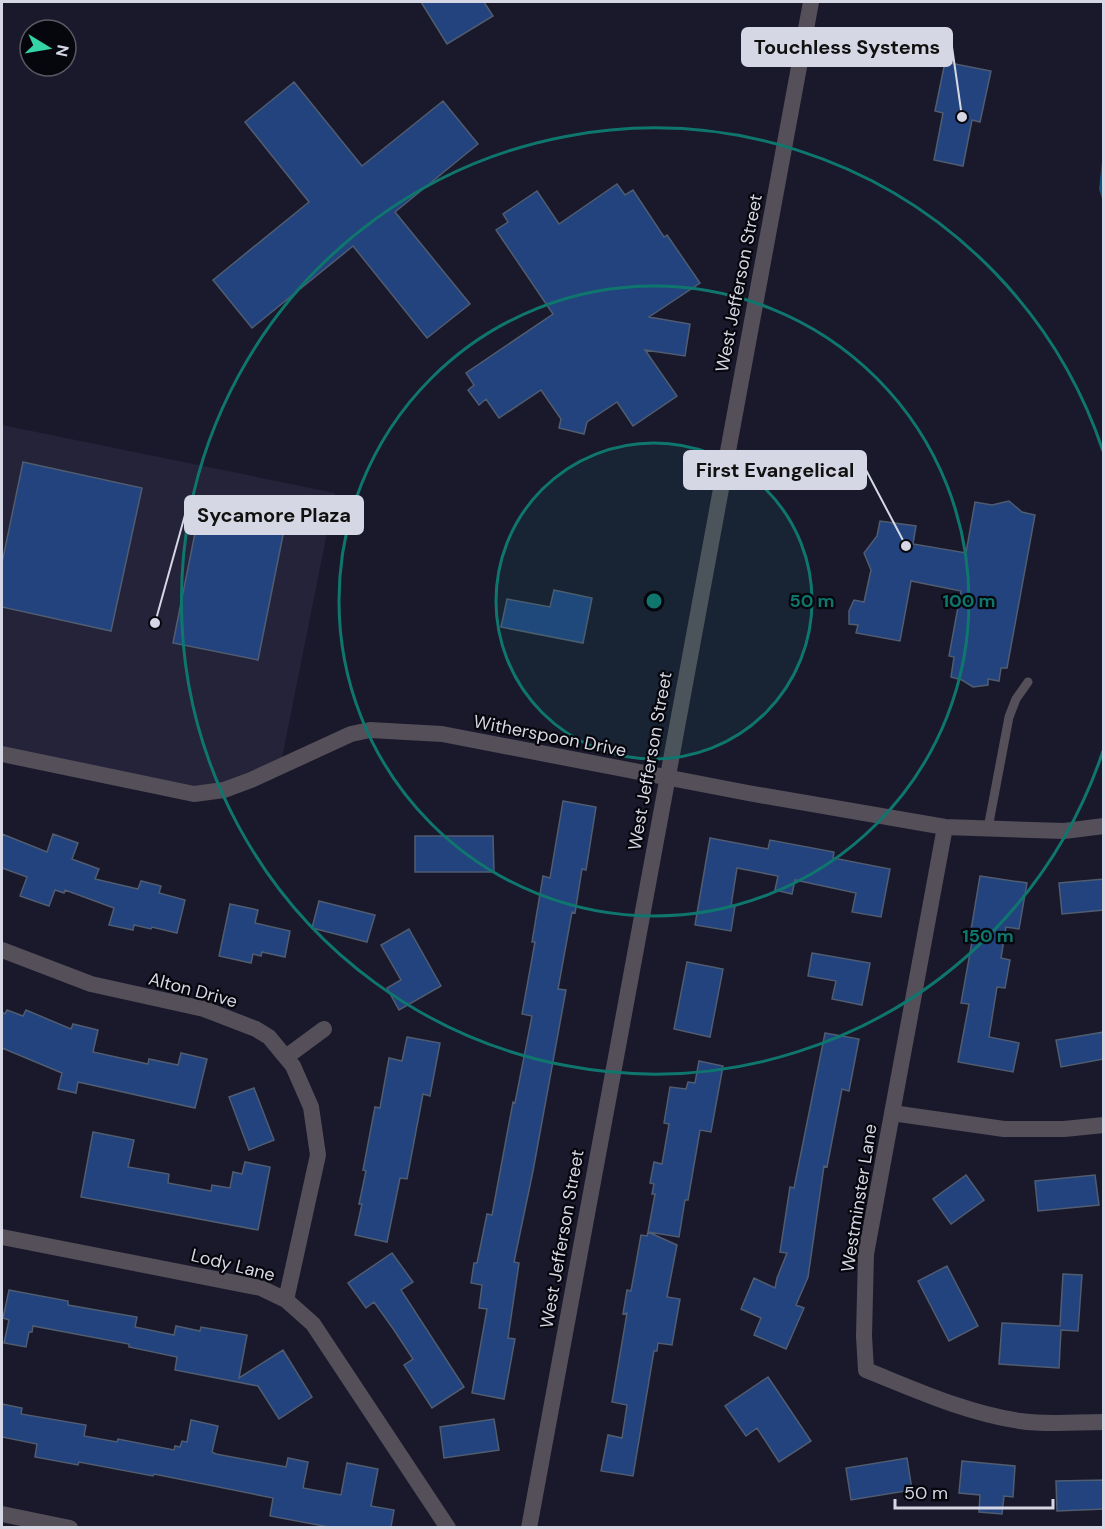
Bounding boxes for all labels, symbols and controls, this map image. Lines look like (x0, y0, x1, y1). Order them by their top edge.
north arrow (18, 18, 78, 78)
callout: Touchless Systems (742, 28, 952, 66)
text: Touchless Systems (754, 34, 940, 60)
text: N (51, 43, 74, 58)
street label: West Jefferson Street (710, 192, 768, 374)
callout: First Evangelical (684, 451, 866, 489)
text: First Evangelical (696, 457, 854, 483)
callout: Sycamore Plaza (185, 496, 363, 534)
text: Sycamore Plaza (197, 502, 351, 528)
text: 50 m (789, 589, 835, 613)
text: 100 m (942, 589, 996, 613)
centre of rings (644, 591, 664, 611)
street label: West Jefferson Street (622, 670, 678, 852)
street label: Witherspoon Drive (471, 709, 629, 763)
text: 150 m (962, 924, 1014, 948)
street label: Alton Drive (146, 967, 240, 1013)
street label: Westminster Lane (835, 1122, 883, 1274)
street label: West Jefferson Street (534, 1148, 590, 1330)
street label: Lody Lane (189, 1243, 277, 1287)
scale bar (895, 1472, 1052, 1510)
text: 50 m (904, 1481, 948, 1505)

